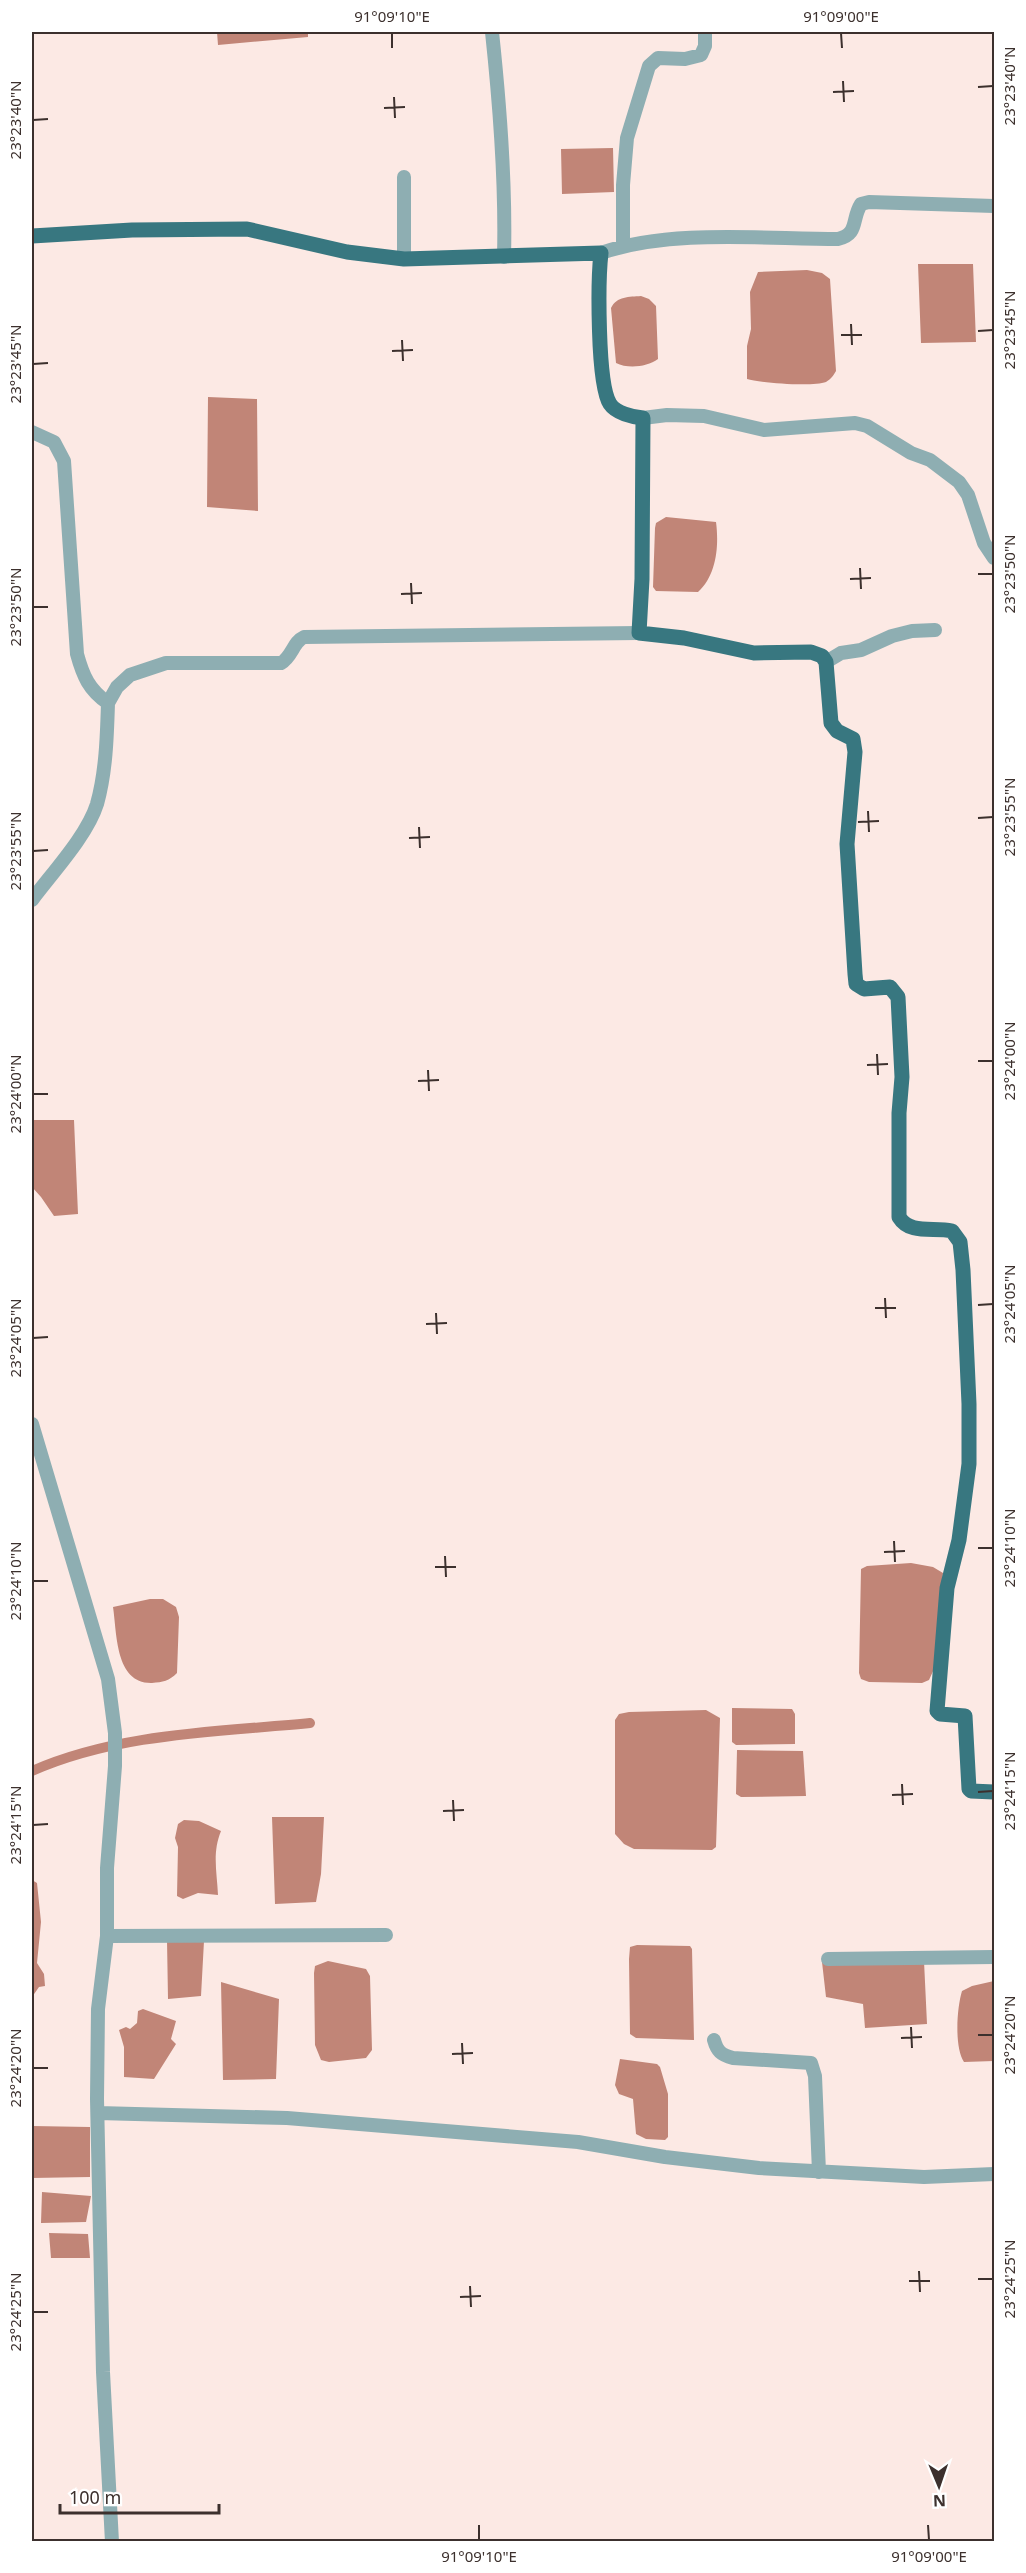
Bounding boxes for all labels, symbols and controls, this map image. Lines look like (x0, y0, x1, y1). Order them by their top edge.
text: 91°09'10"E (354, 6, 430, 26)
text: 91°09'00"E (803, 6, 879, 26)
text: 23°23'40"N (999, 47, 1019, 125)
text: 23°23'40"N (5, 81, 25, 159)
text: 23°23'45"N (999, 291, 1019, 369)
text: 23°23'45"N (5, 325, 25, 403)
text: 23°23'50"N (999, 535, 1019, 613)
text: 23°23'50"N (5, 568, 25, 646)
text: 23°23'55"N (999, 778, 1019, 856)
text: 23°23'55"N (5, 812, 25, 890)
text: 23°24'00"N (999, 1022, 1019, 1100)
text: 23°24'00"N (5, 1055, 25, 1133)
text: 23°24'05"N (999, 1265, 1019, 1343)
text: 23°24'05"N (5, 1299, 25, 1377)
text: 23°24'10"N (999, 1509, 1019, 1587)
text: 23°24'10"N (5, 1542, 25, 1620)
text: 23°24'15"N (999, 1752, 1019, 1830)
text: 23°24'15"N (5, 1786, 25, 1864)
text: 23°24'20"N (999, 1996, 1019, 2074)
text: 23°24'20"N (5, 2029, 25, 2107)
text: 23°24'25"N (999, 2240, 1019, 2318)
text: 23°24'25"N (5, 2273, 25, 2351)
north arrow (909, 2456, 969, 2516)
scale bar (60, 2477, 219, 2515)
text: 100 m (69, 2485, 121, 2509)
text: N (933, 2490, 946, 2512)
text: 91°09'10"E (441, 2546, 517, 2566)
text: 91°09'00"E (891, 2546, 967, 2566)

